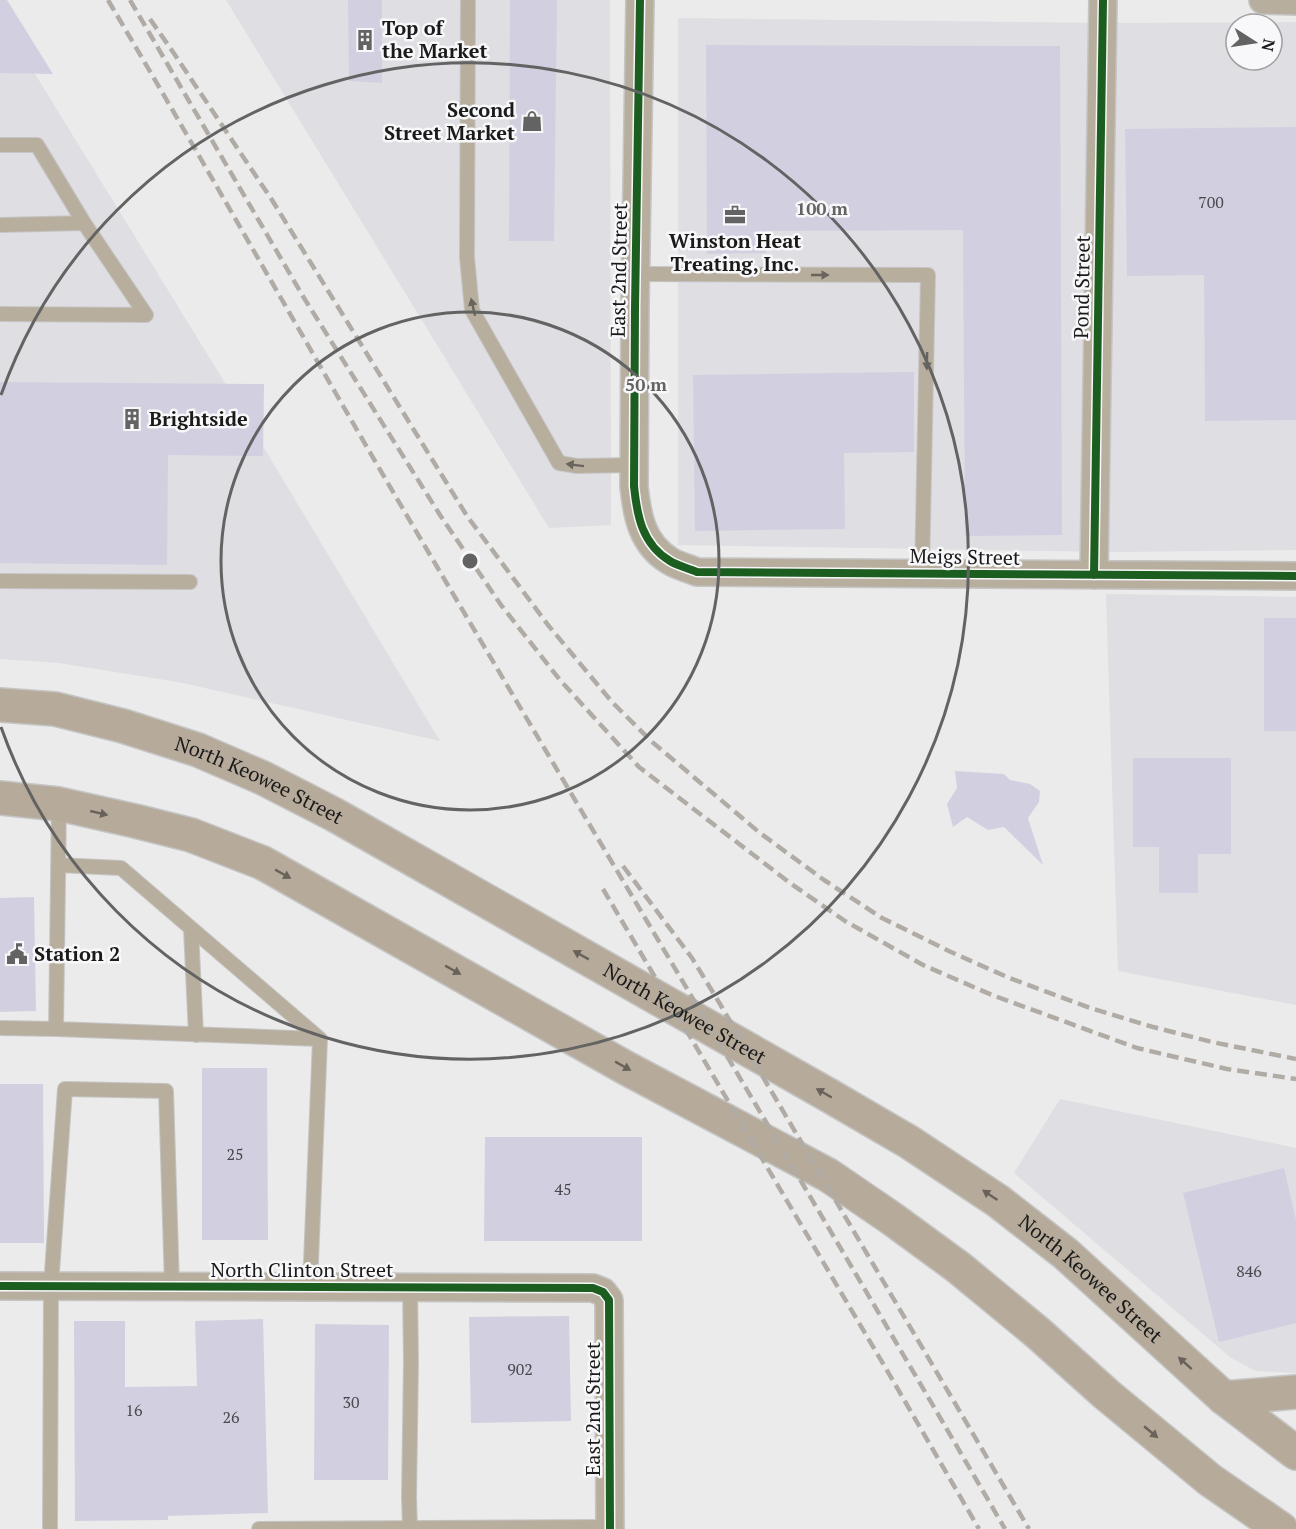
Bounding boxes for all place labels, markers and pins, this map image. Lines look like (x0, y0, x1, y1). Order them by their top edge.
place label: Top of the Market (382, 14, 487, 64)
building icon: Top of the Market (353, 28, 377, 52)
place label: Second Street Market (384, 96, 515, 146)
shop icon: Second Street Market (520, 109, 544, 133)
office icon: Winston Heat Treating, Inc. (723, 203, 747, 227)
place label: Winston Heat Treating, Inc. (669, 227, 801, 277)
place label: Brightside (149, 405, 248, 432)
building icon: Brightside (120, 407, 144, 431)
centre of rings (460, 551, 480, 571)
place label: Station 2 (34, 940, 120, 967)
public building icon: Station 2 (5, 942, 29, 966)

